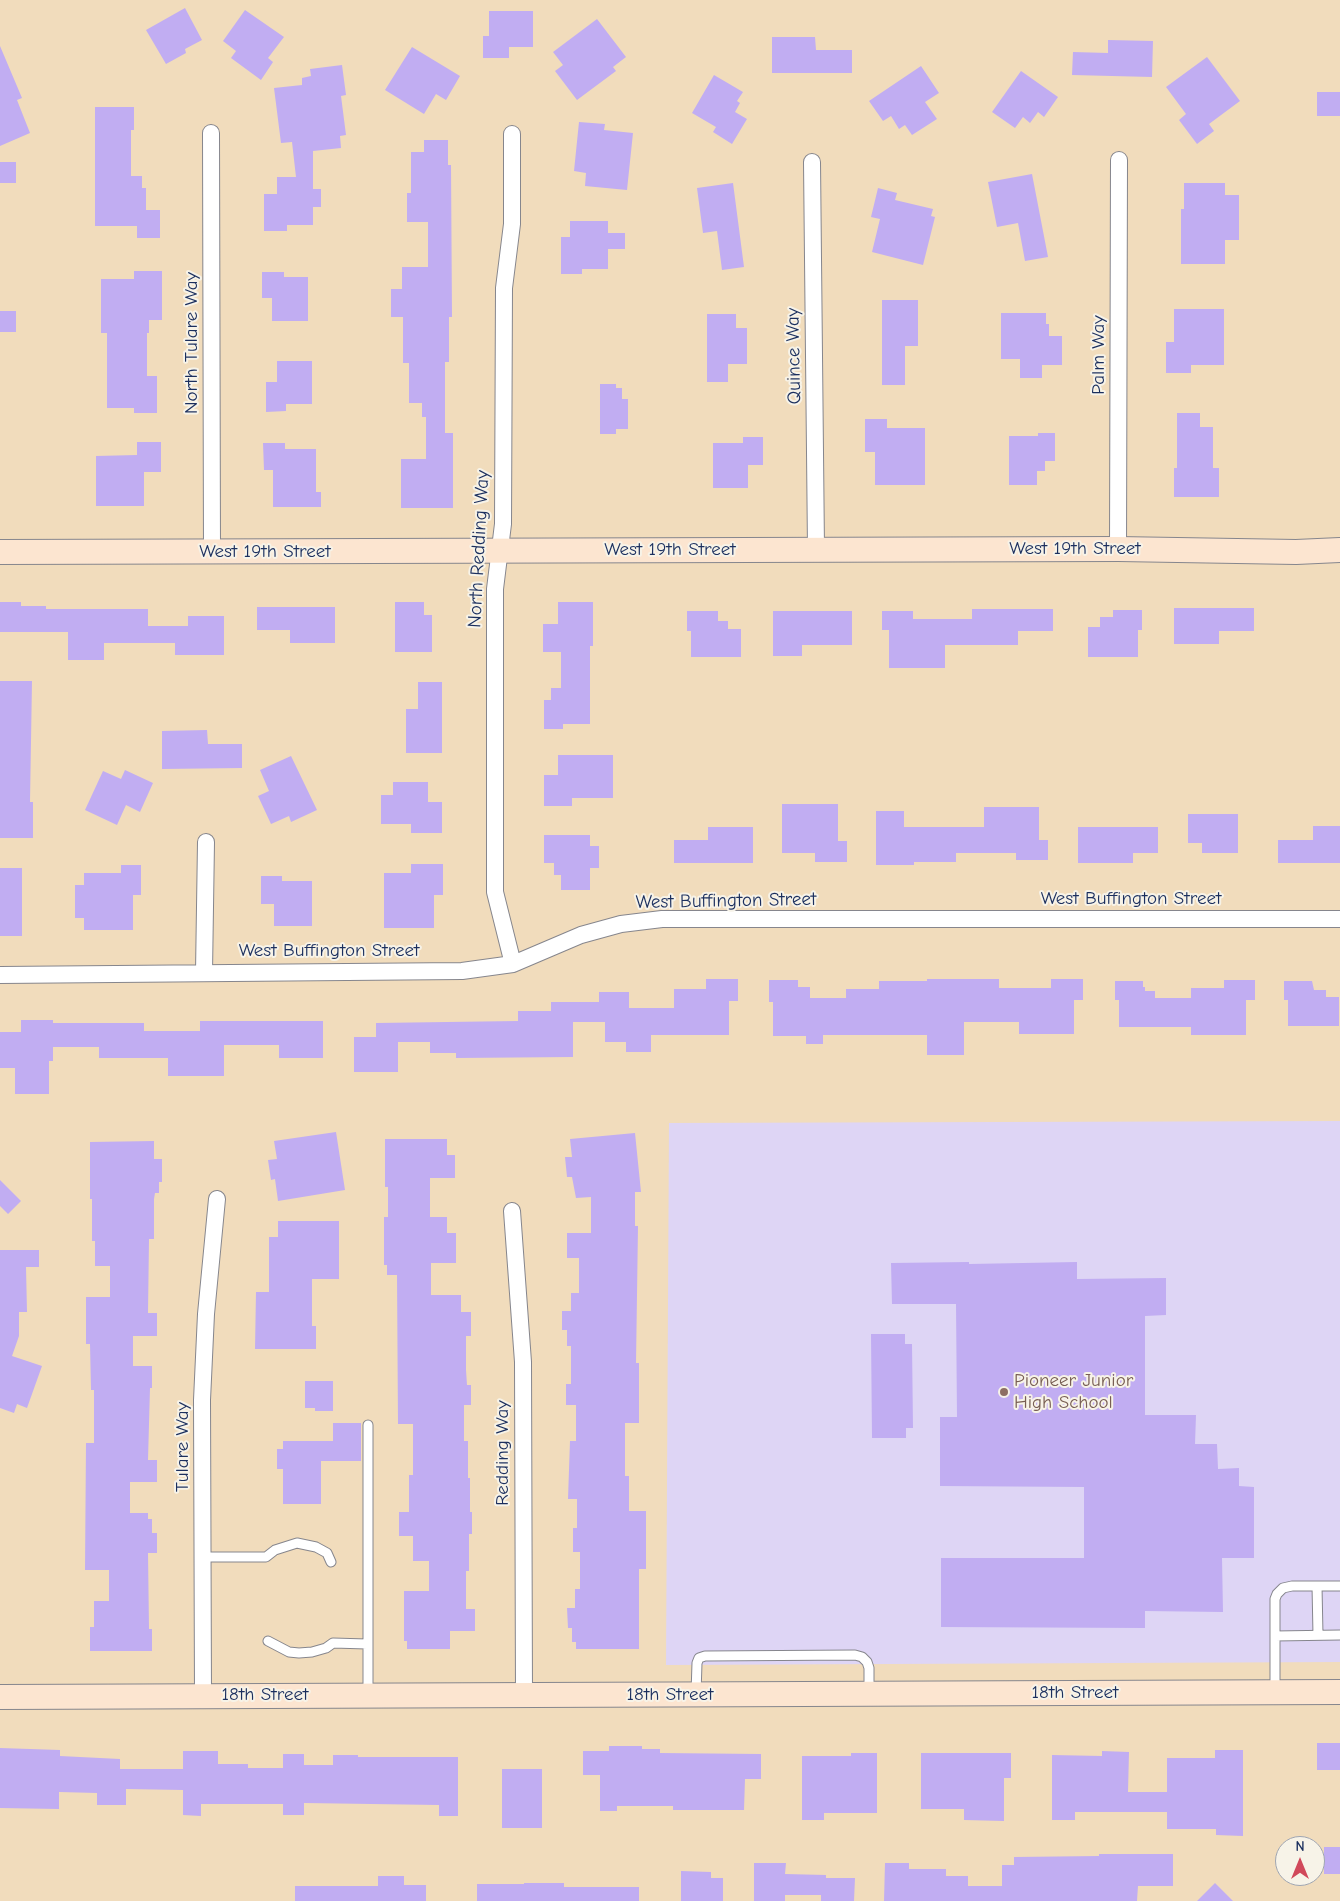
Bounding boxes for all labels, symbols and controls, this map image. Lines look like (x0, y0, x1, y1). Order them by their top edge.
street label: North Tulare Way (181, 272, 203, 414)
street label: Quince Way (782, 308, 806, 404)
street label: Palm Way (1088, 315, 1110, 395)
street label: North Redding Way (463, 470, 495, 628)
street label: West 19th Street (1009, 538, 1141, 560)
street label: West 19th Street (604, 539, 736, 561)
street label: West 19th Street (199, 541, 331, 563)
street label: West Buffington Street (635, 888, 817, 914)
street label: West Buffington Street (1041, 888, 1221, 910)
street label: West Buffington Street (239, 940, 419, 962)
place label: Pioneer Junior High School (1014, 1370, 1133, 1414)
marker: Pioneer Junior High School (998, 1386, 1010, 1398)
street label: Redding Way (492, 1400, 514, 1506)
street label: Tulare Way (172, 1402, 194, 1492)
street label: 18th Street (1032, 1682, 1118, 1704)
street label: 18th Street (222, 1684, 308, 1706)
street label: 18th Street (627, 1684, 713, 1706)
north arrow (1275, 1836, 1325, 1886)
text: N (1295, 1838, 1305, 1855)

